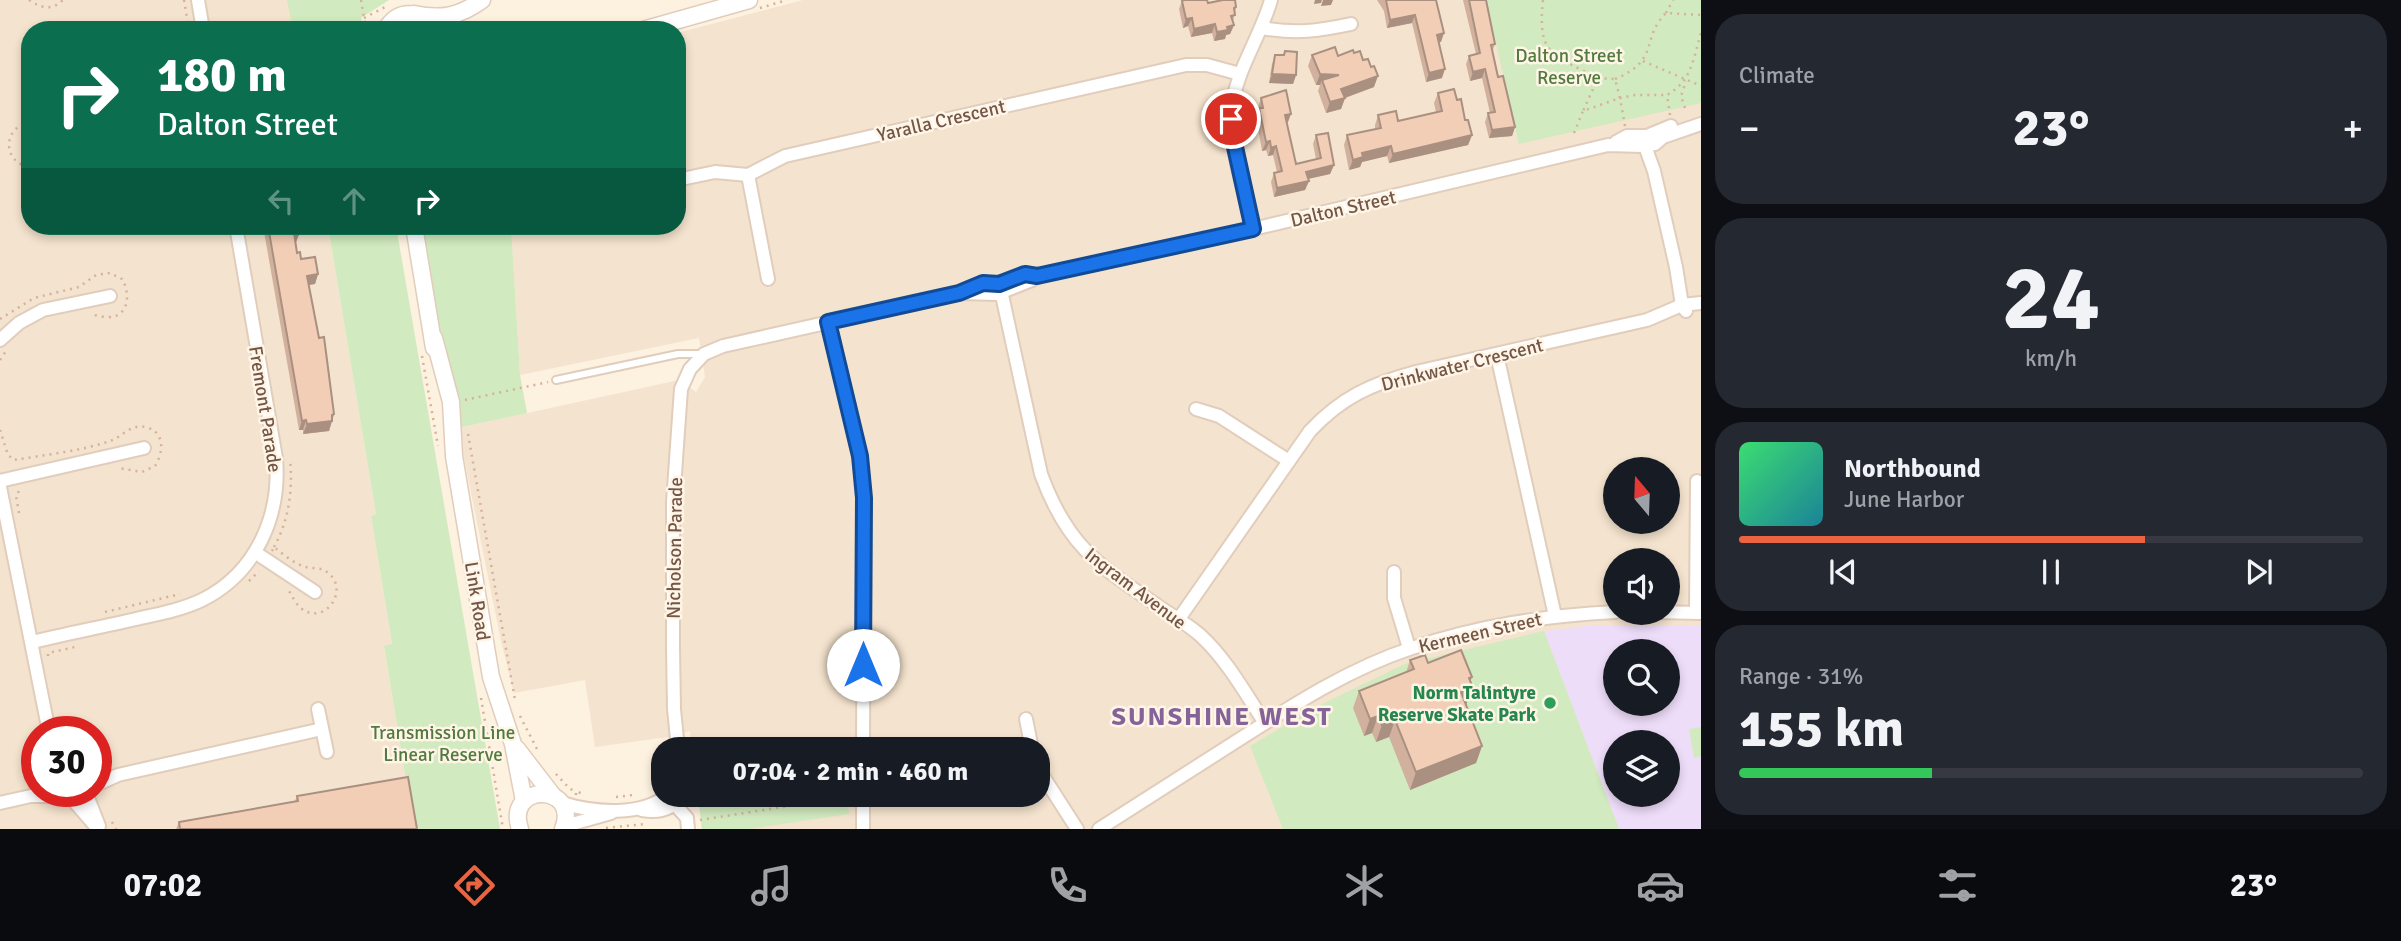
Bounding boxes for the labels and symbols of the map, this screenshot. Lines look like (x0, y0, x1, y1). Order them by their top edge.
park label: Dalton Street Reserve (1515, 44, 1623, 90)
pin (1201, 89, 1261, 149)
street label: Yaralla Crescent (875, 94, 1008, 147)
street label: Dalton Street (1288, 185, 1399, 233)
street label: Drinkwater Crescent (1379, 333, 1546, 397)
street label: Fremont Parade (243, 344, 287, 474)
north arrow (1603, 457, 1680, 534)
street label: Nicholson Parade (662, 477, 688, 619)
street label: Ingram Avenue (1080, 543, 1191, 635)
street label: Link Road (459, 560, 495, 642)
street label: Kermeen Street (1416, 607, 1545, 659)
position arrow (826, 628, 900, 702)
place label: Norm Talintyre Reserve Skate Park (1378, 681, 1536, 727)
marker: Norm Talintyre Reserve Skate Park (1542, 695, 1558, 711)
district label: SUNSHINE WEST (1112, 701, 1332, 733)
speed limit sign: 30 (21, 716, 112, 807)
park label: Transmission Line Linear Reserve (371, 721, 515, 767)

